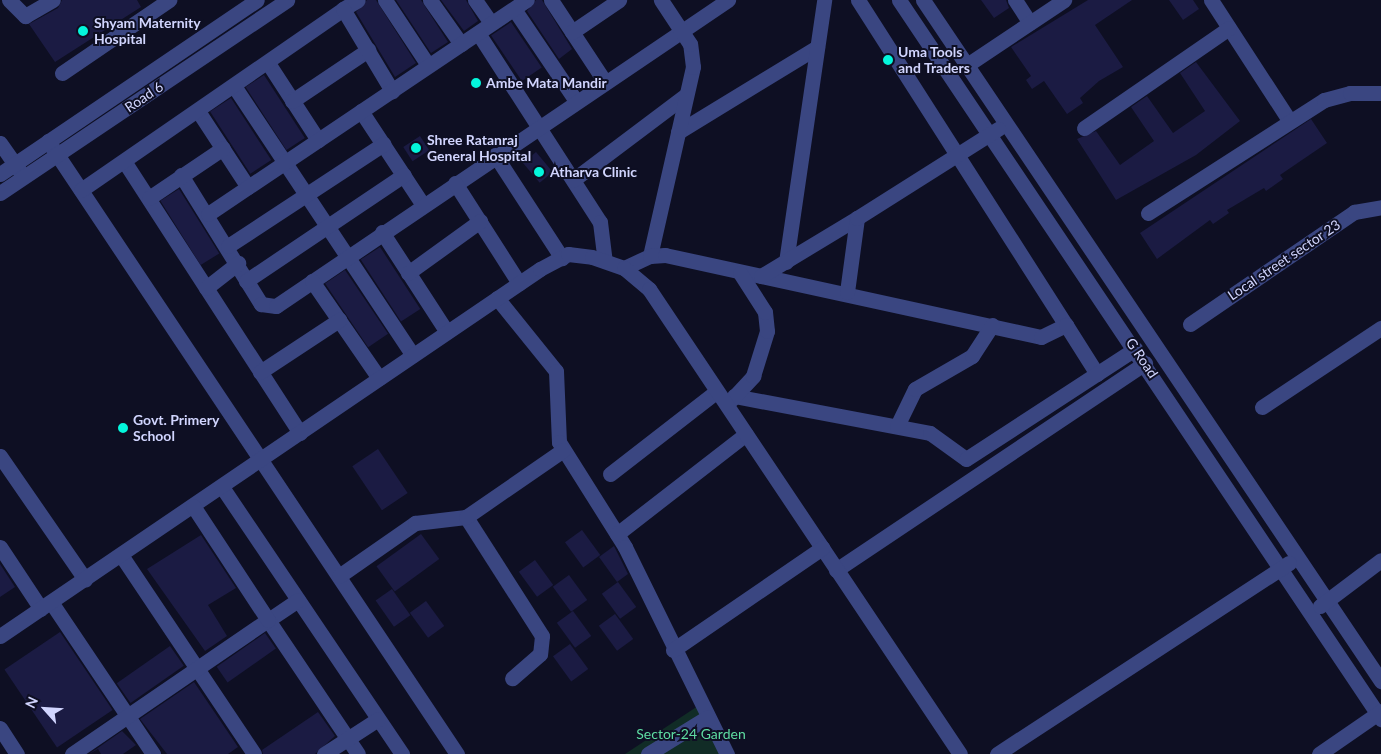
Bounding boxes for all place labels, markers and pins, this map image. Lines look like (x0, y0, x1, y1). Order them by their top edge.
place label: Shyam Maternity Hospital (94, 15, 201, 48)
marker: Shyam Maternity Hospital (76, 24, 90, 38)
place label: Uma Tools and Traders (898, 44, 970, 76)
marker: Uma Tools and Traders (882, 54, 894, 66)
place label: Ambe Mata Mandir (486, 75, 607, 91)
marker: Ambe Mata Mandir (470, 77, 482, 89)
place label: Shree Ratanraj General Hospital (427, 132, 531, 164)
marker: Shree Ratanraj General Hospital (409, 141, 423, 155)
place label: Atharva Clinic (550, 164, 637, 180)
marker: Atharva Clinic (532, 165, 546, 179)
place label: Govt. Primery School (133, 412, 219, 444)
marker: Govt. Primery School (117, 422, 129, 434)

